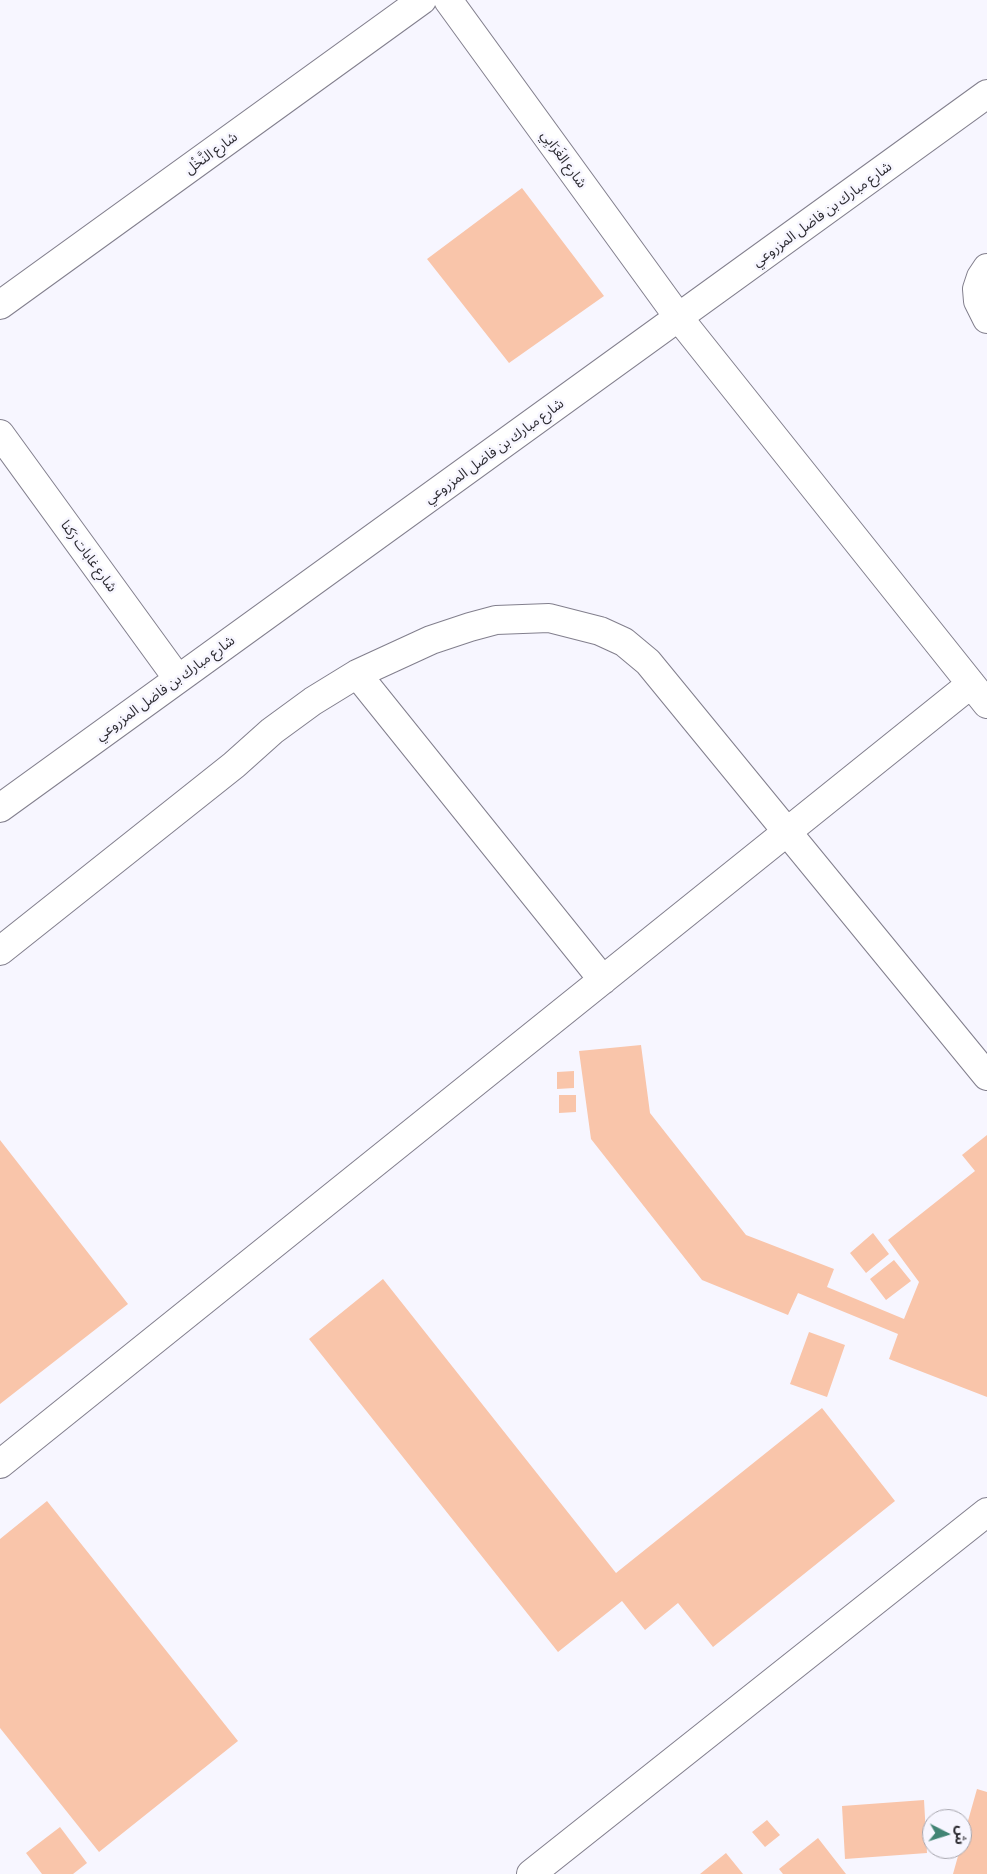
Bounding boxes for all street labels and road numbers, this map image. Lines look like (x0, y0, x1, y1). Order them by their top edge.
street label: شارع الغَرَابِي (538, 127, 590, 191)
street label: شارع النَّخْل (181, 128, 241, 178)
street label: شارع مبارك بن فاضل المزروعي (749, 158, 895, 270)
street label: شارع مبارك بن فاضل المزروعي (421, 395, 567, 507)
street label: شارع غابات رَكنا (57, 517, 121, 595)
street label: شارع مبارك بن فاضل المزروعي (92, 632, 238, 744)

